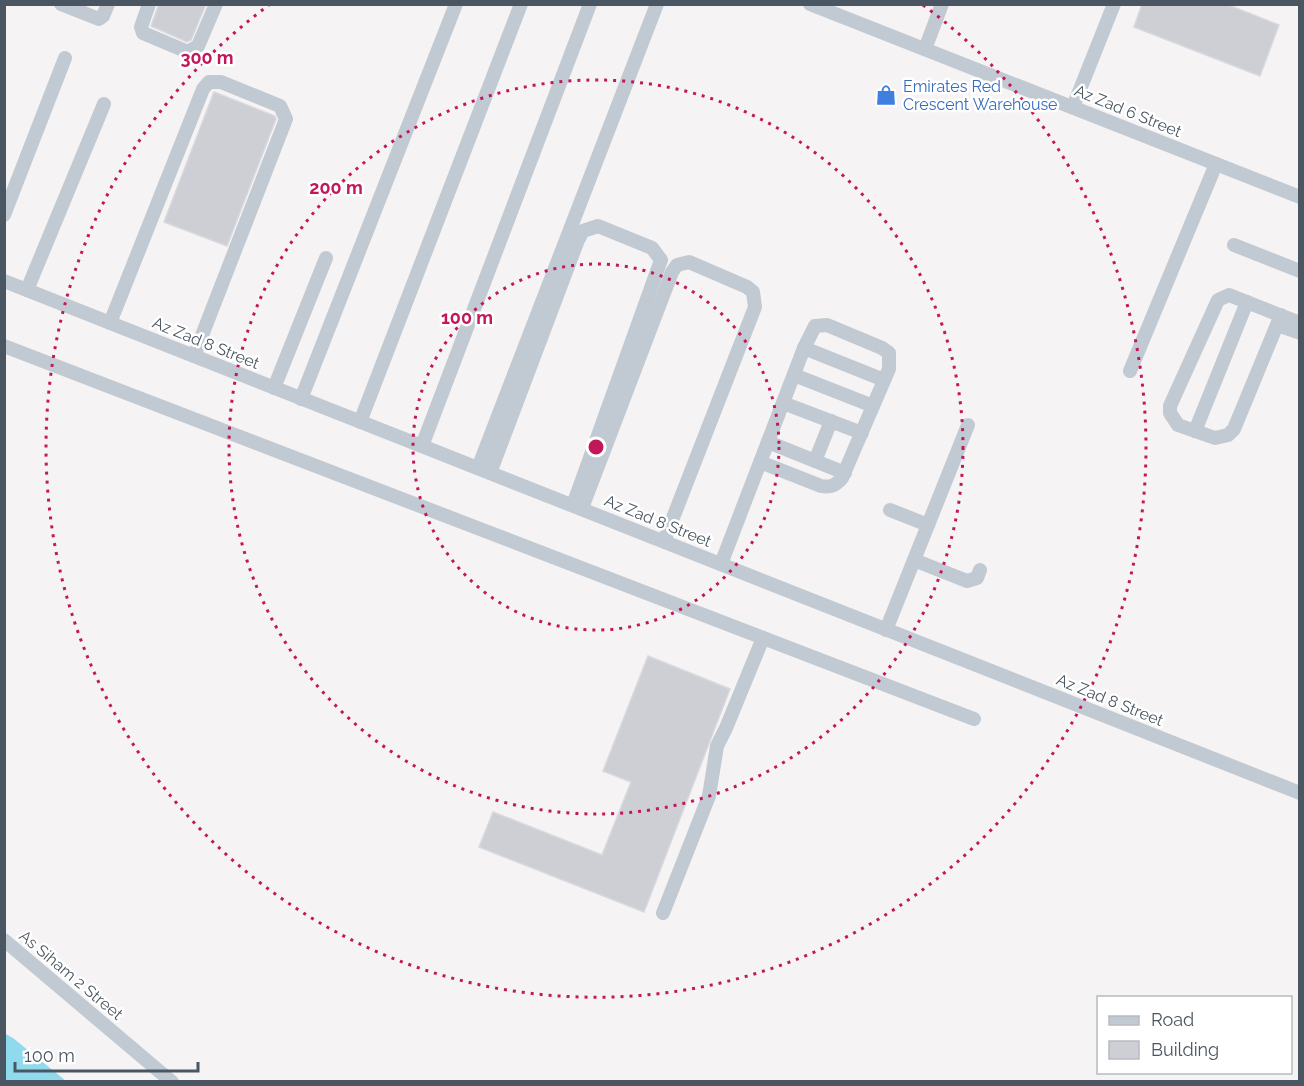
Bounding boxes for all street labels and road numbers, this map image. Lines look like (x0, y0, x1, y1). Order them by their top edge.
street label: Az Zad 6 Street (1072, 81, 1185, 141)
street label: Az Zad 8 Street (150, 313, 263, 373)
street label: Az Zad 8 Street (602, 491, 715, 551)
street label: Az Zad 8 Street (1054, 670, 1167, 730)
street label: As Siham 2 Street (15, 926, 127, 1024)

